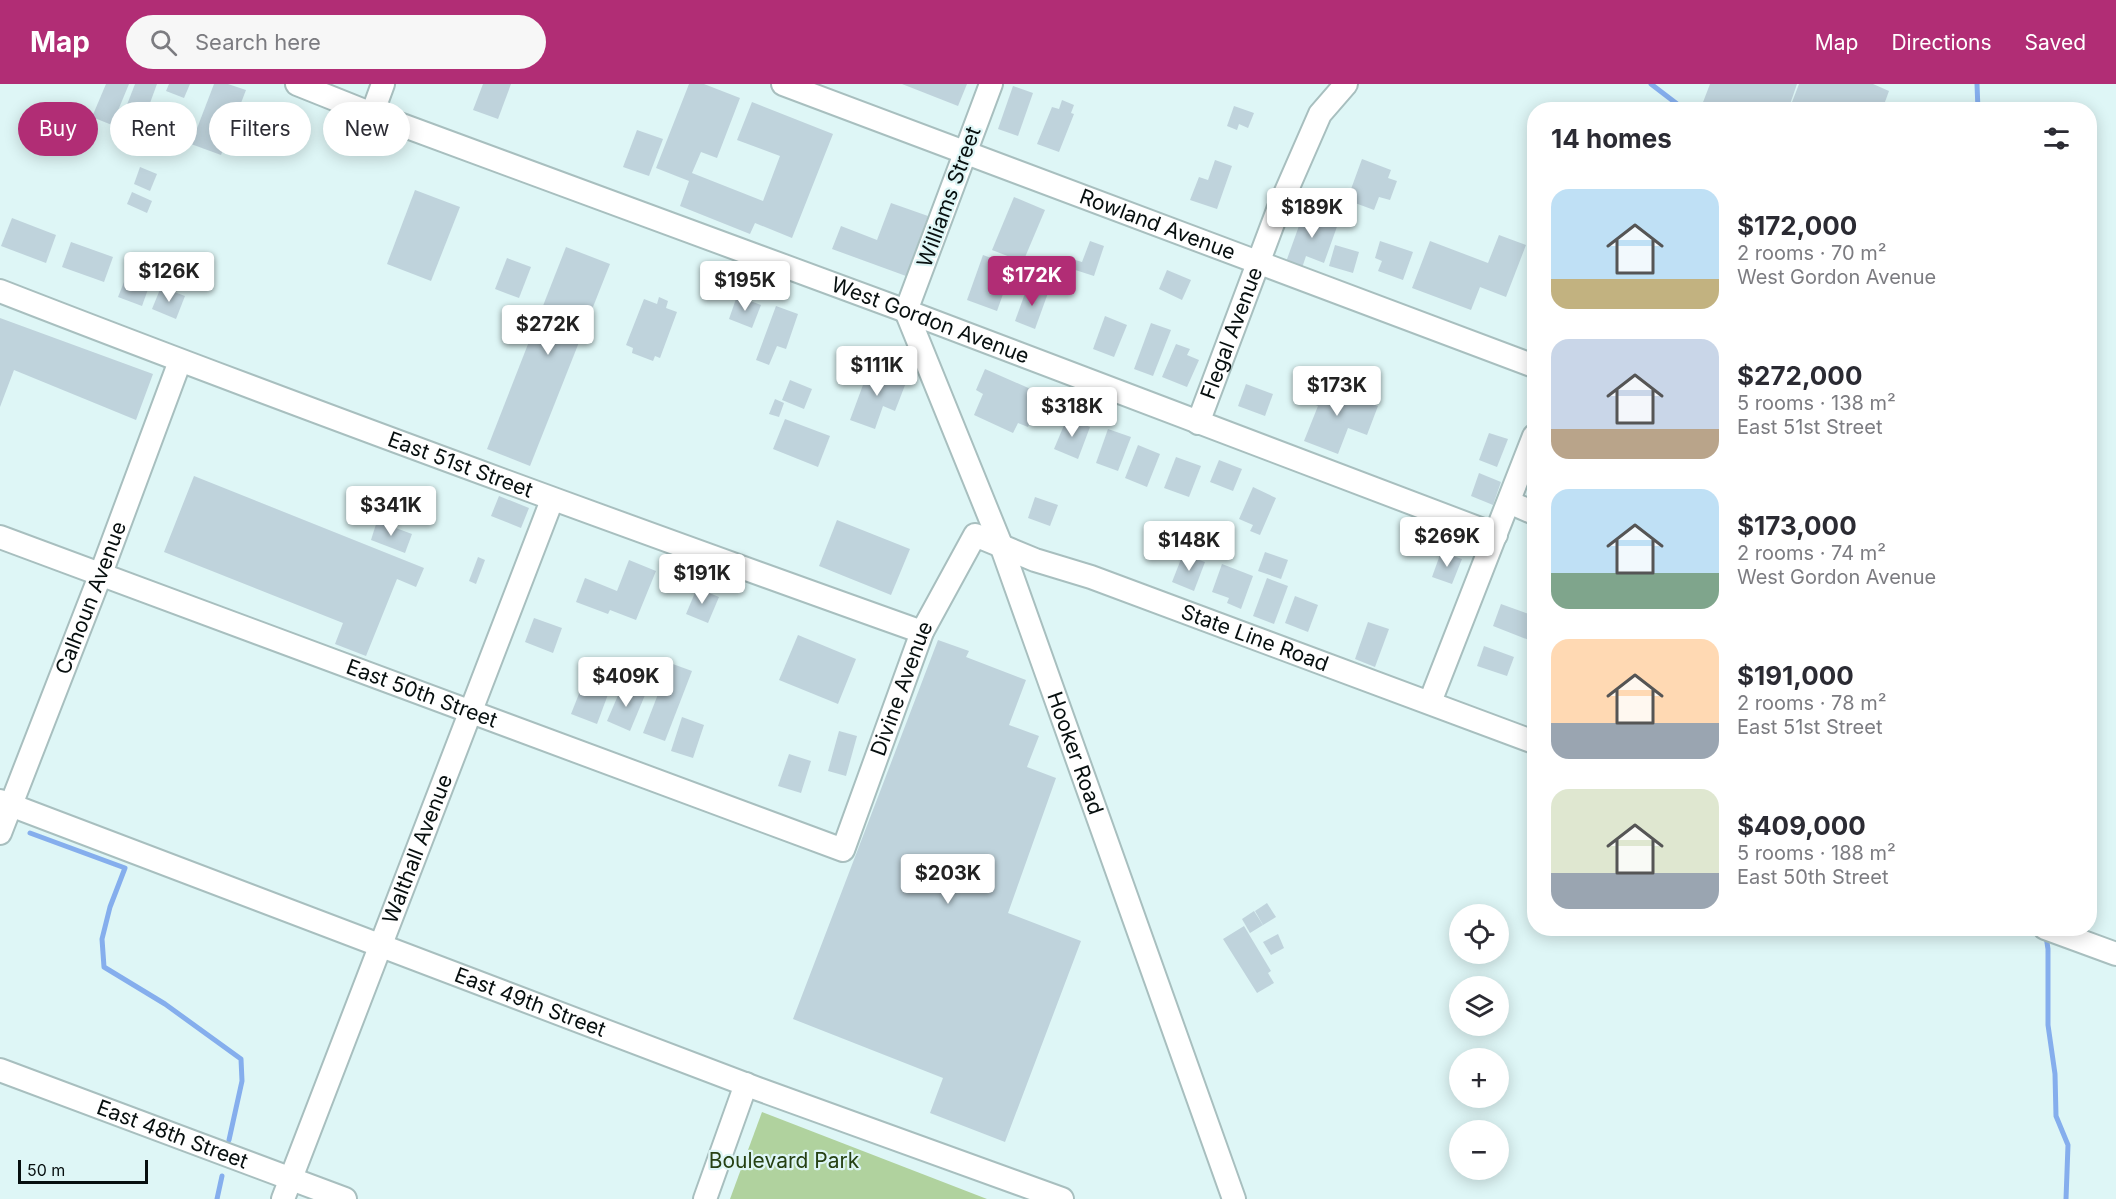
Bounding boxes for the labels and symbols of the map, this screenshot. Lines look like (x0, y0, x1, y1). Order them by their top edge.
street label: Williams Street (912, 123, 986, 270)
street label: Rowland Avenue (1076, 184, 1239, 265)
pin: $189K (1270, 188, 1354, 239)
pin: $126K (127, 252, 211, 303)
pin: $172K (990, 256, 1074, 307)
pin: $195K (703, 261, 787, 312)
street label: Flegal Avenue (1195, 263, 1267, 403)
street label: West Gordon Avenue (828, 272, 1033, 369)
pin: $272K (506, 305, 590, 356)
pin: $111K (835, 346, 919, 397)
pin: $173K (1295, 366, 1379, 417)
pin: $318K (1030, 387, 1114, 438)
street label: East 51st Street (384, 426, 537, 503)
pin: $341K (349, 486, 433, 537)
pin: $269K (1405, 517, 1489, 568)
street label: Calhoun Avenue (50, 518, 131, 678)
pin: $148K (1147, 521, 1231, 572)
pin: $191K (660, 554, 744, 605)
street label: State Line Road (1178, 599, 1332, 676)
street label: Divine Avenue (865, 616, 938, 759)
street label: East 50th Street (343, 654, 501, 733)
pin: $409K (584, 657, 668, 708)
street label: Hooker Road (1042, 688, 1109, 818)
street label: Walthall Avenue (377, 771, 457, 927)
pin: $203K (906, 854, 990, 905)
street label: East 49th Street (451, 962, 609, 1042)
street label: East 48th Street (94, 1094, 252, 1174)
park label: Boulevard Park (709, 1148, 860, 1173)
scale bar (18, 1157, 148, 1184)

